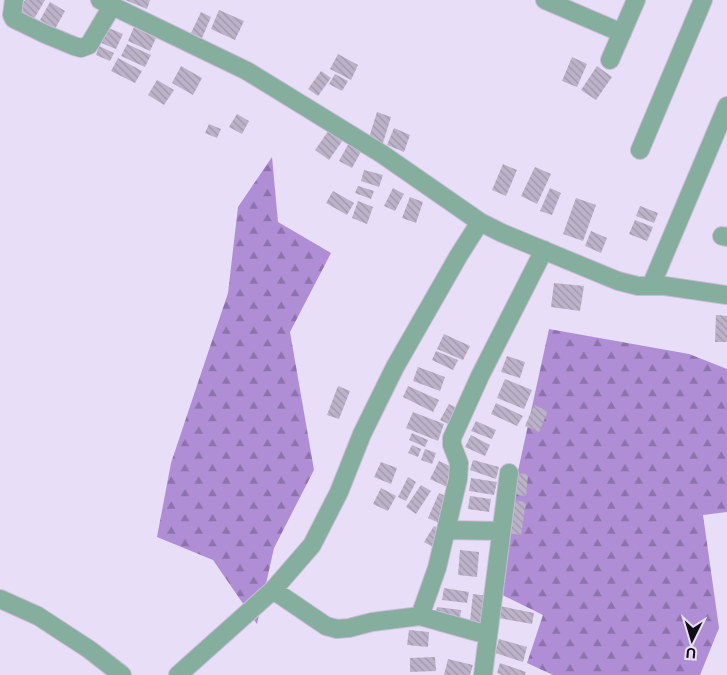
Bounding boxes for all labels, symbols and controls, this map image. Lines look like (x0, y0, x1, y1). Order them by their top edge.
north arrow (667, 615, 717, 665)
text: U (685, 645, 697, 662)

